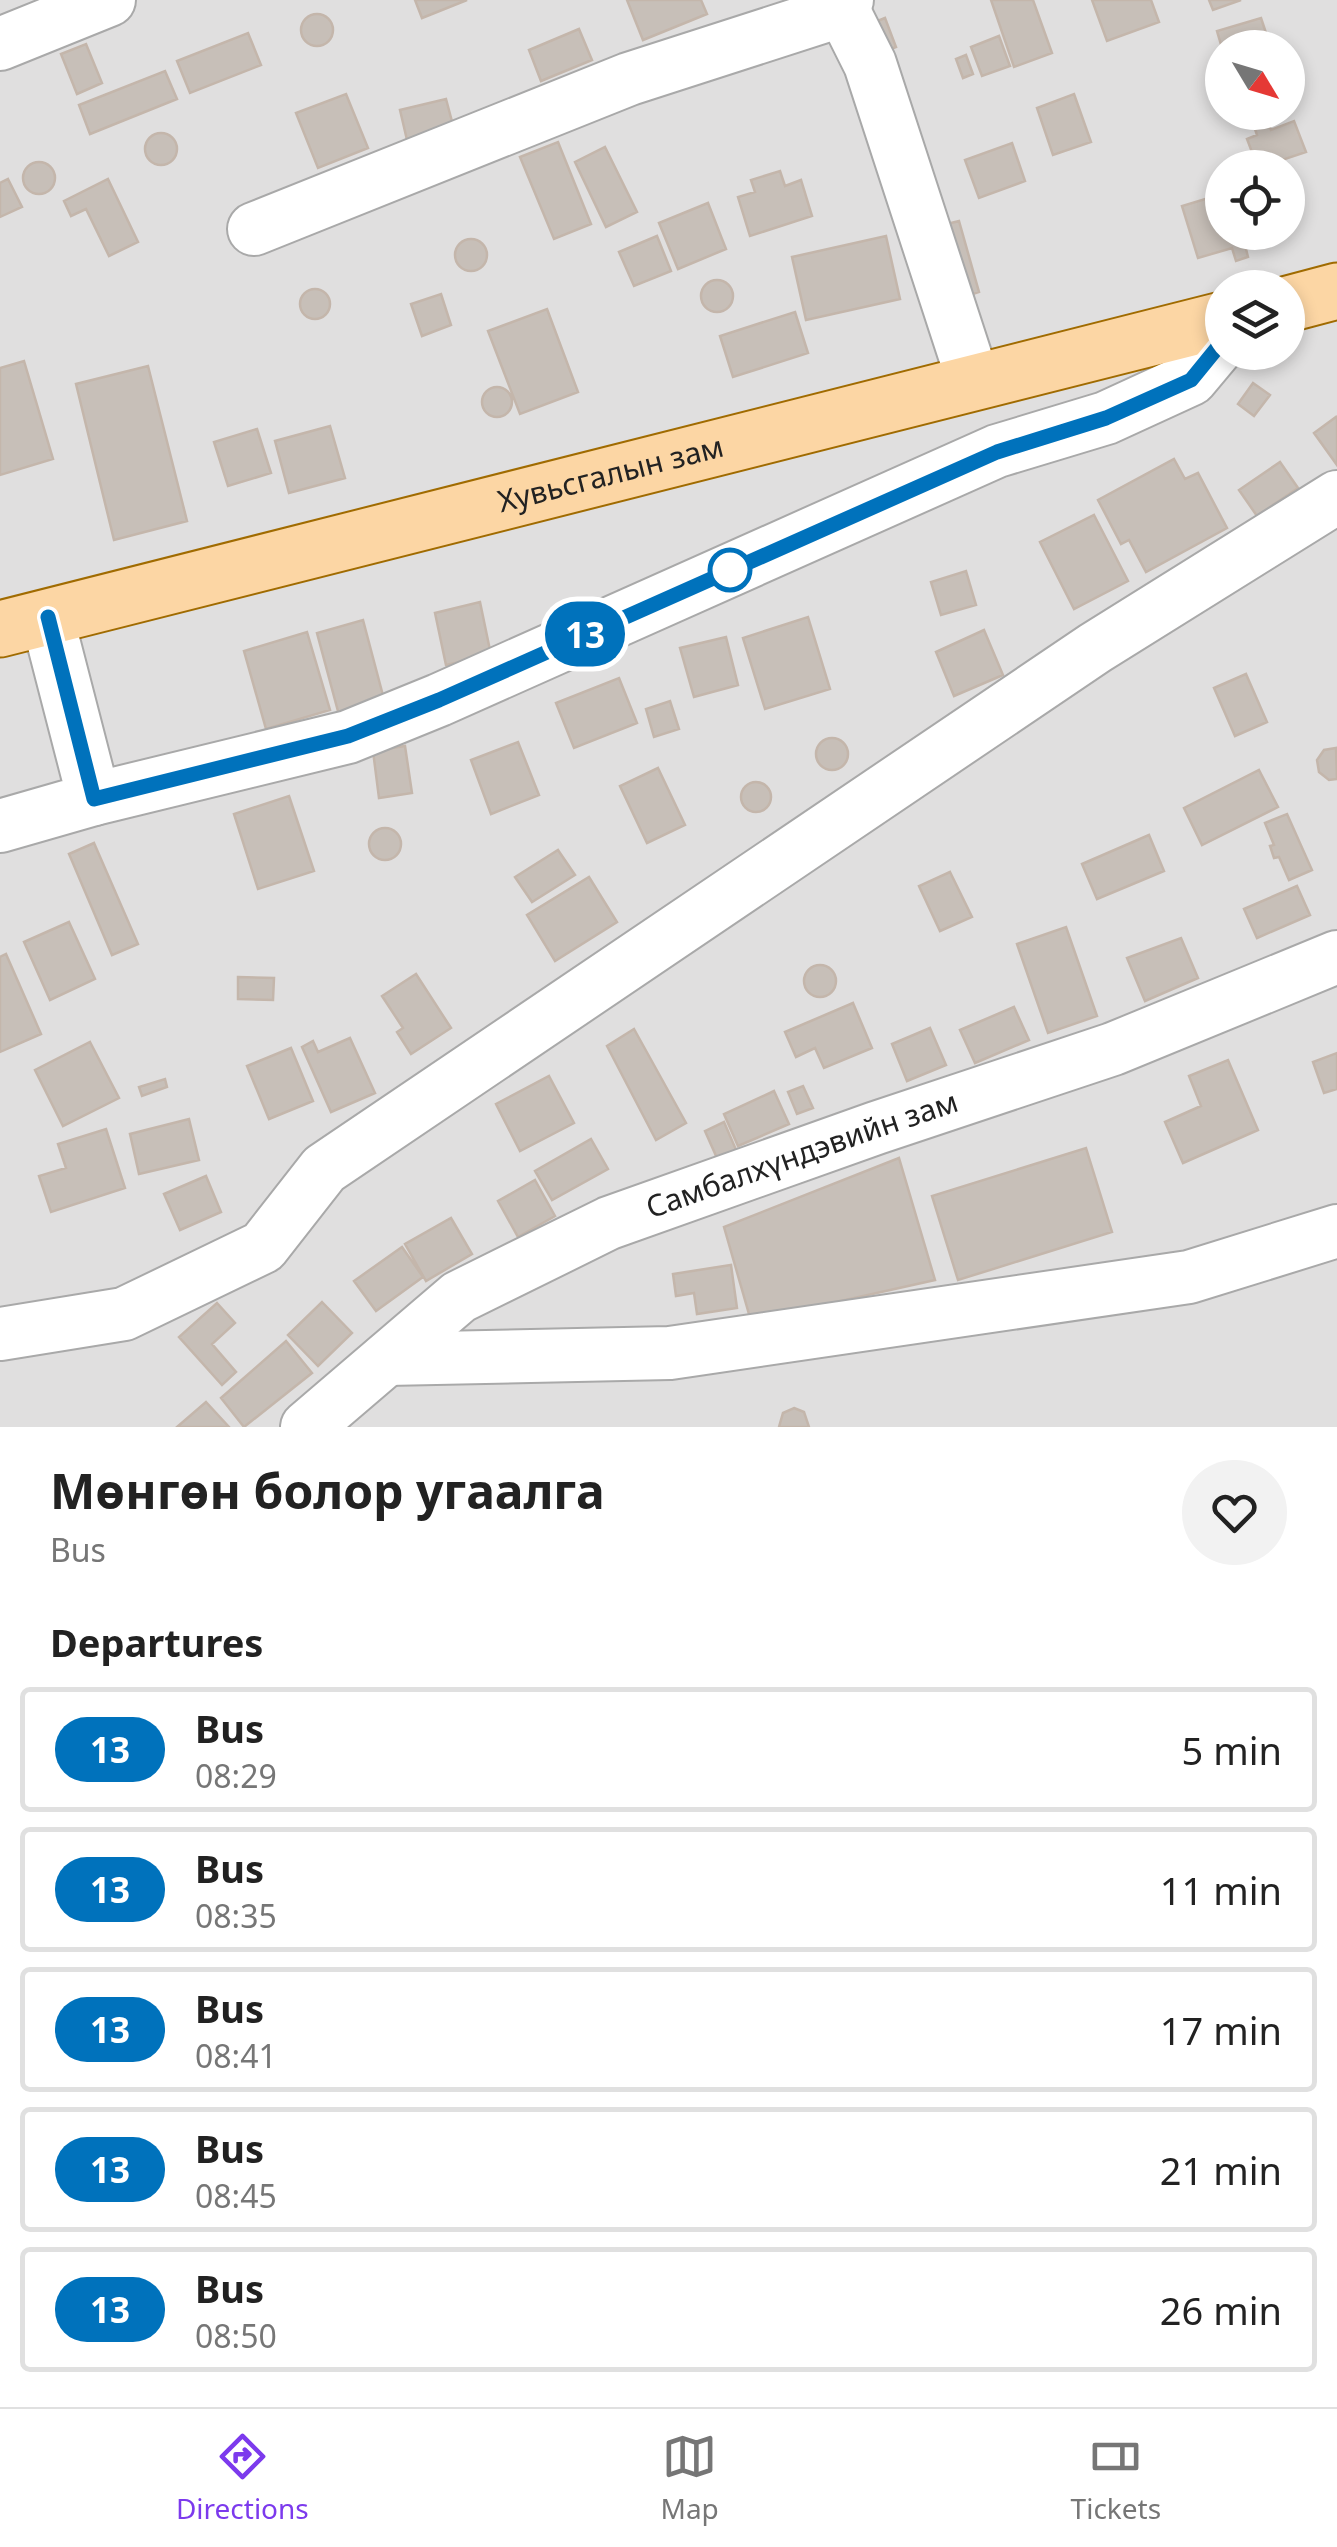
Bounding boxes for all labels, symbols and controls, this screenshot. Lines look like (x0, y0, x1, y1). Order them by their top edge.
north arrow (1205, 30, 1305, 130)
map controls (1205, 30, 1305, 370)
button: locate (1205, 150, 1305, 250)
button: layers (1205, 270, 1305, 370)
street label: Хувьсгалын зам (493, 425, 728, 521)
unlabelled marker (709, 549, 751, 591)
line badge: 13 (540, 602, 630, 666)
text: 13 (565, 611, 605, 658)
street label: Самбалхүндэвийн зам (640, 1080, 963, 1227)
text: Мөнгөн болор угаалга (50, 1458, 605, 1523)
button: heart (1182, 1460, 1287, 1565)
text: Bus (50, 1528, 106, 1571)
text: Departures (50, 1616, 263, 1668)
text: Bus (195, 1702, 264, 1754)
text: 5 min (1182, 1724, 1282, 1776)
text: 13 (90, 1726, 130, 1773)
text: 08:29 (195, 1754, 277, 1797)
text: Bus (195, 1842, 264, 1894)
text: 11 min (1160, 1864, 1282, 1916)
text: 13 (90, 1866, 130, 1913)
text: 08:35 (195, 1894, 277, 1937)
text: Bus (195, 1982, 264, 2034)
text: 17 min (1160, 2004, 1282, 2056)
text: 13 (90, 2006, 130, 2053)
text: 08:41 (195, 2034, 277, 2077)
text: Bus (195, 2122, 264, 2174)
text: 21 min (1160, 2144, 1282, 2196)
text: 13 (90, 2146, 130, 2193)
text: 08:45 (195, 2174, 277, 2217)
text: Bus (195, 2262, 264, 2314)
text: 26 min (1160, 2284, 1282, 2336)
text: 13 (90, 2286, 130, 2333)
text: 08:50 (195, 2314, 277, 2357)
tab: Directions (176, 2429, 309, 2527)
tab: Map (661, 2429, 719, 2527)
tab: Tickets (1071, 2429, 1161, 2527)

